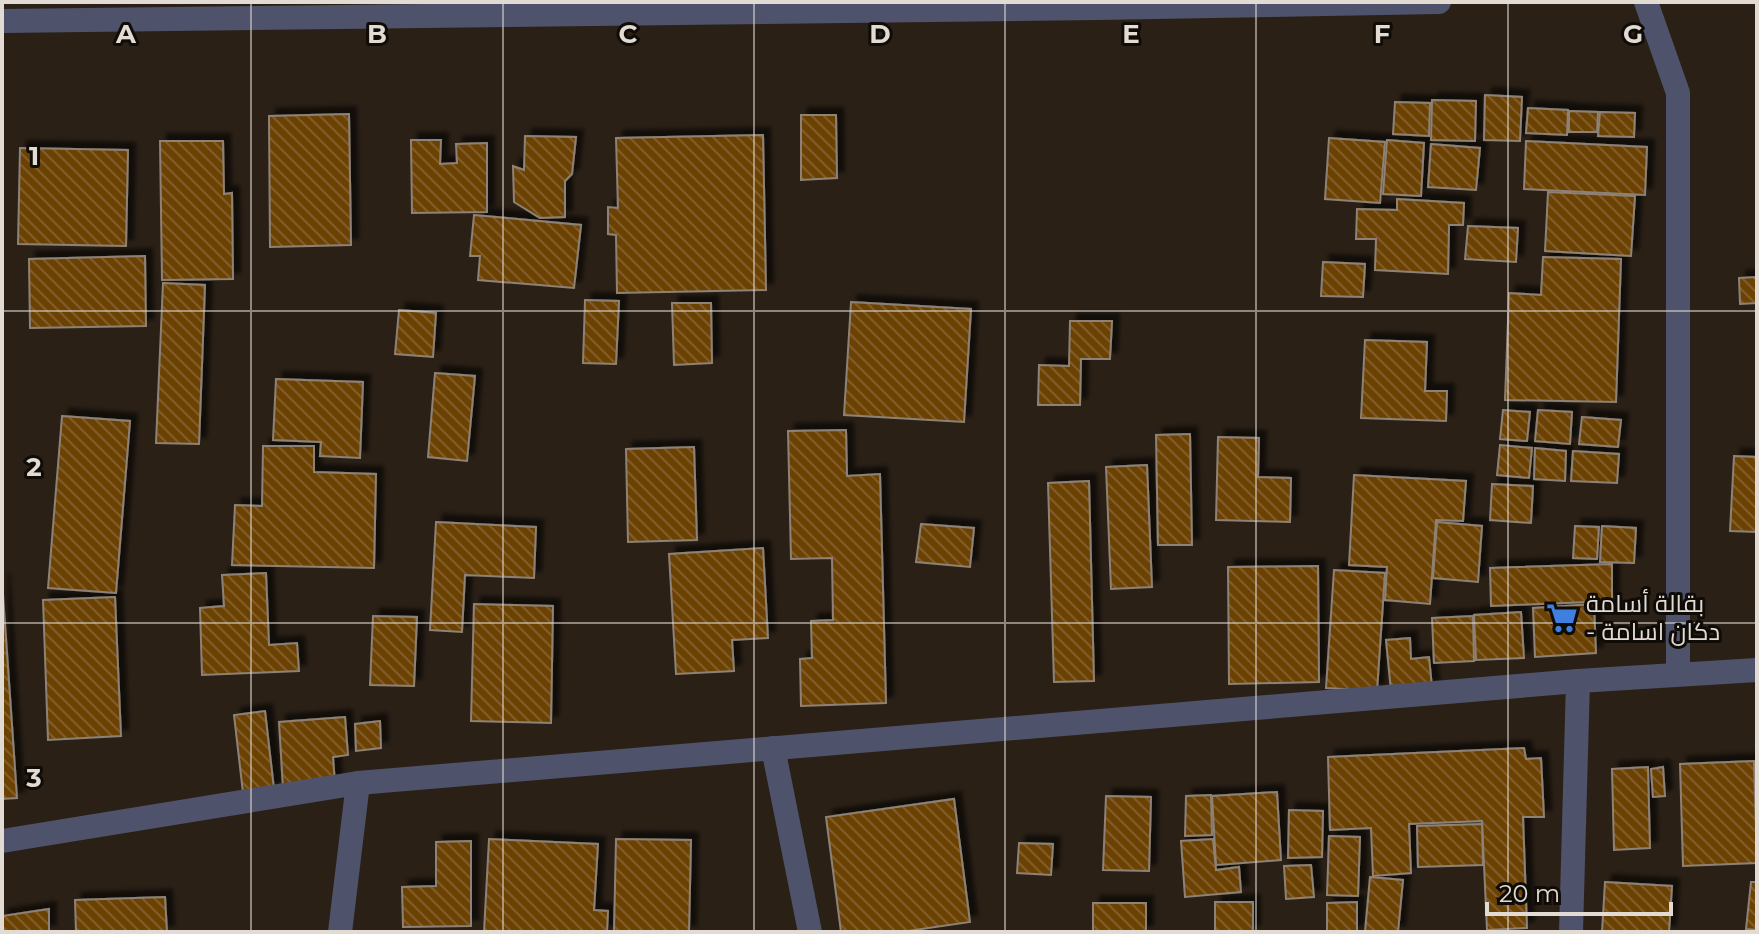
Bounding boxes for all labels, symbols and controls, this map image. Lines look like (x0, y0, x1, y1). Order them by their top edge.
text: A (115, 18, 137, 50)
text: B (367, 18, 387, 50)
text: C (619, 18, 638, 50)
text: D (869, 18, 891, 50)
text: E (1122, 18, 1140, 50)
text: F (1374, 18, 1390, 50)
text: G (1623, 18, 1643, 50)
text: 1 (29, 140, 39, 172)
text: 2 (26, 451, 42, 483)
place label: بقالة أسامة - دكان اسامة (1586, 588, 1720, 646)
supermarket icon: بقالة أسامة - دكان اسامة (1545, 601, 1579, 635)
text: 3 (25, 762, 42, 794)
scale bar (1487, 866, 1671, 916)
text: 20 m (1499, 879, 1560, 908)

